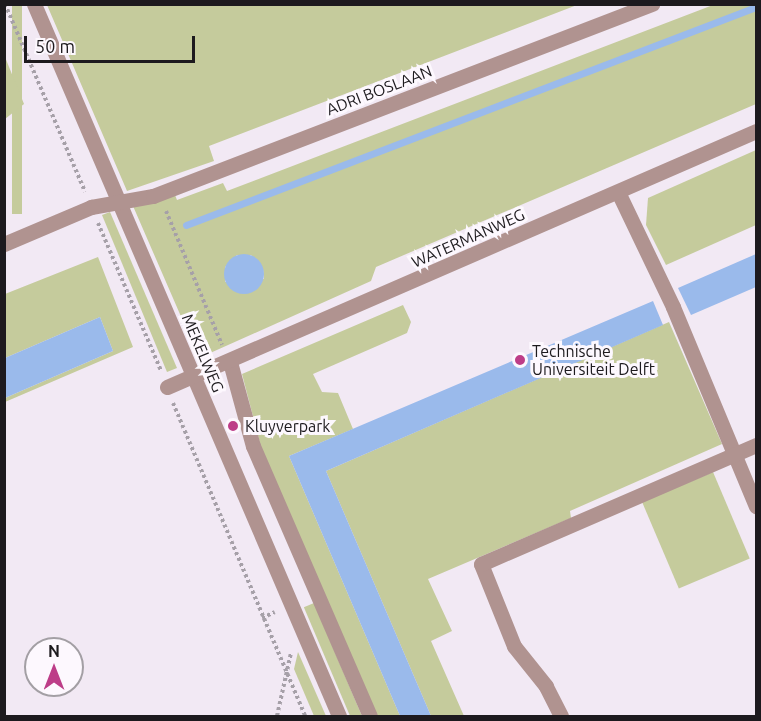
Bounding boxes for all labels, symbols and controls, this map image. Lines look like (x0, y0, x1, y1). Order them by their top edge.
scale bar (27, 24, 198, 62)
text: 50 m (35, 36, 75, 56)
street label: ADRI BOSLAAN (323, 61, 435, 119)
street label: WATERMANWEG (408, 204, 528, 272)
street label: MEKELWEG (178, 311, 228, 395)
place label: Technische Universiteit Delft (532, 341, 655, 379)
marker: Technische Universiteit Delft (513, 353, 527, 367)
place label: Kluyverpark (245, 416, 330, 436)
marker: Kluyverpark (226, 419, 240, 433)
north arrow (24, 637, 84, 697)
text: N (48, 642, 60, 660)

